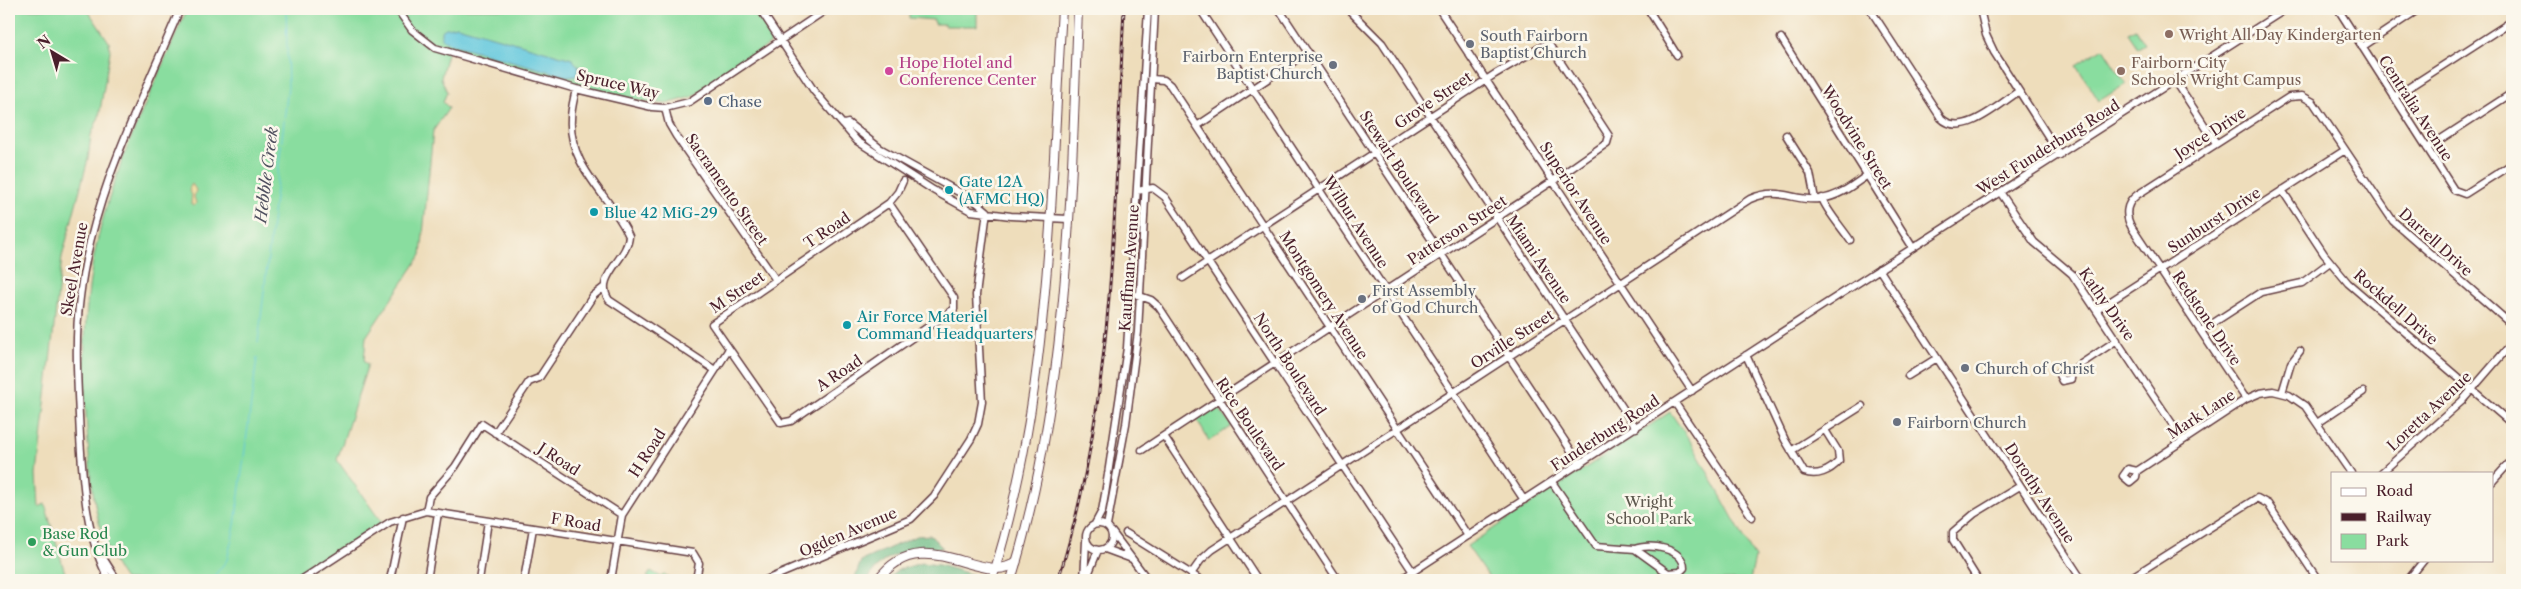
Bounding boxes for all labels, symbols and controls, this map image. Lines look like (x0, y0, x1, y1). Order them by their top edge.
place label: Wright All Day Kindergarten (2178, 25, 2382, 44)
place label: South Fairborn Baptist Church (1480, 26, 1589, 62)
north arrow (28, 28, 78, 78)
marker: Wright All Day Kindergarten (2163, 28, 2175, 40)
text: N (34, 31, 54, 53)
marker: South Fairborn Baptist Church (1464, 38, 1476, 50)
place label: Fairborn Enterprise Baptist Church (1182, 47, 1324, 83)
street label: Centralia Avenue (2375, 52, 2457, 164)
place label: Hope Hotel and Conference Center (899, 53, 1037, 89)
place label: Fairborn City Schools Wright Campus (2131, 53, 2301, 89)
marker: Fairborn Enterprise Baptist Church (1327, 59, 1339, 71)
street label: Spruce Way (575, 65, 662, 103)
marker: Hope Hotel and Conference Center (883, 65, 895, 77)
marker: Fairborn City Schools Wright Campus (2115, 65, 2127, 77)
street label: Grove Street (1391, 67, 1476, 133)
street label: Woodvine Street (1817, 80, 1897, 193)
place label: Chase (718, 92, 762, 111)
marker: Chase (702, 95, 714, 107)
street label: West Funderburg Road (1972, 95, 2123, 199)
street label: Joyce Drive (2169, 103, 2249, 164)
street label: Stewart Boulevard (1356, 107, 1442, 227)
water label: Hebble Creek (250, 125, 282, 226)
street label: Sacramento Street (681, 130, 773, 249)
street label: Superior Avenue (1536, 138, 1616, 248)
street label: Wilbur Avenue (1318, 171, 1393, 272)
place label: Gate 12A (AFMC HQ) (959, 172, 1044, 208)
street label: Sunburst Drive (2164, 183, 2264, 257)
marker: Gate 12A (AFMC HQ) (943, 184, 955, 196)
street label: Patterson Street (1404, 190, 1511, 269)
place label: Blue 42 MiG-29 (604, 203, 718, 222)
street label: Kauffman Avenue (1115, 204, 1143, 332)
street label: Darrell Drive (2395, 204, 2477, 280)
marker: Blue 42 MiG-29 (588, 206, 600, 218)
street label: T Road (800, 208, 854, 252)
street label: Miami Avenue (1502, 211, 1576, 307)
street label: Skeel Avenue (56, 221, 92, 317)
street label: Montgomery Avenue (1275, 227, 1373, 363)
street label: Kathy Drive (2075, 264, 2139, 344)
street label: Rockdell Drive (2350, 265, 2442, 349)
street label: M Street (706, 266, 768, 317)
street label: Redstone Drive (2168, 267, 2246, 369)
place label: First Assembly of God Church (1372, 281, 1479, 317)
marker: First Assembly of God Church (1356, 293, 1368, 305)
street label: Orville Street (1467, 305, 1558, 373)
place label: Air Force Materiel Command Headquarters (856, 307, 1033, 343)
street label: North Boulevard (1250, 309, 1330, 419)
marker: Air Force Materiel Command Headquarters (841, 319, 853, 331)
street label: A Road (811, 351, 866, 396)
place label: Church of Christ (1975, 359, 2095, 378)
marker: Church of Christ (1959, 362, 1971, 374)
street label: Loretta Avenue (2383, 367, 2475, 455)
street label: Rice Boulevard (1212, 374, 1288, 474)
street label: Mark Lane (2163, 385, 2239, 443)
street label: Funderburg Road (1547, 391, 1663, 475)
place label: Fairborn Church (1907, 413, 2027, 432)
marker: Fairborn Church (1891, 416, 1903, 428)
street label: H Road (624, 425, 670, 481)
street label: J Road (533, 437, 584, 480)
street label: Dorothy Avenue (2001, 439, 2079, 547)
legend (2331, 472, 2494, 562)
text: Road (2376, 481, 2413, 500)
park label: Wright School Park (1606, 492, 1693, 528)
street label: Ogden Avenue (796, 503, 900, 561)
text: Railway (2376, 507, 2432, 526)
street label: F Road (550, 509, 602, 535)
place label: Base Rod & Gun Club (42, 524, 127, 560)
text: Park (2376, 531, 2410, 550)
marker: Base Rod & Gun Club (26, 536, 38, 548)

